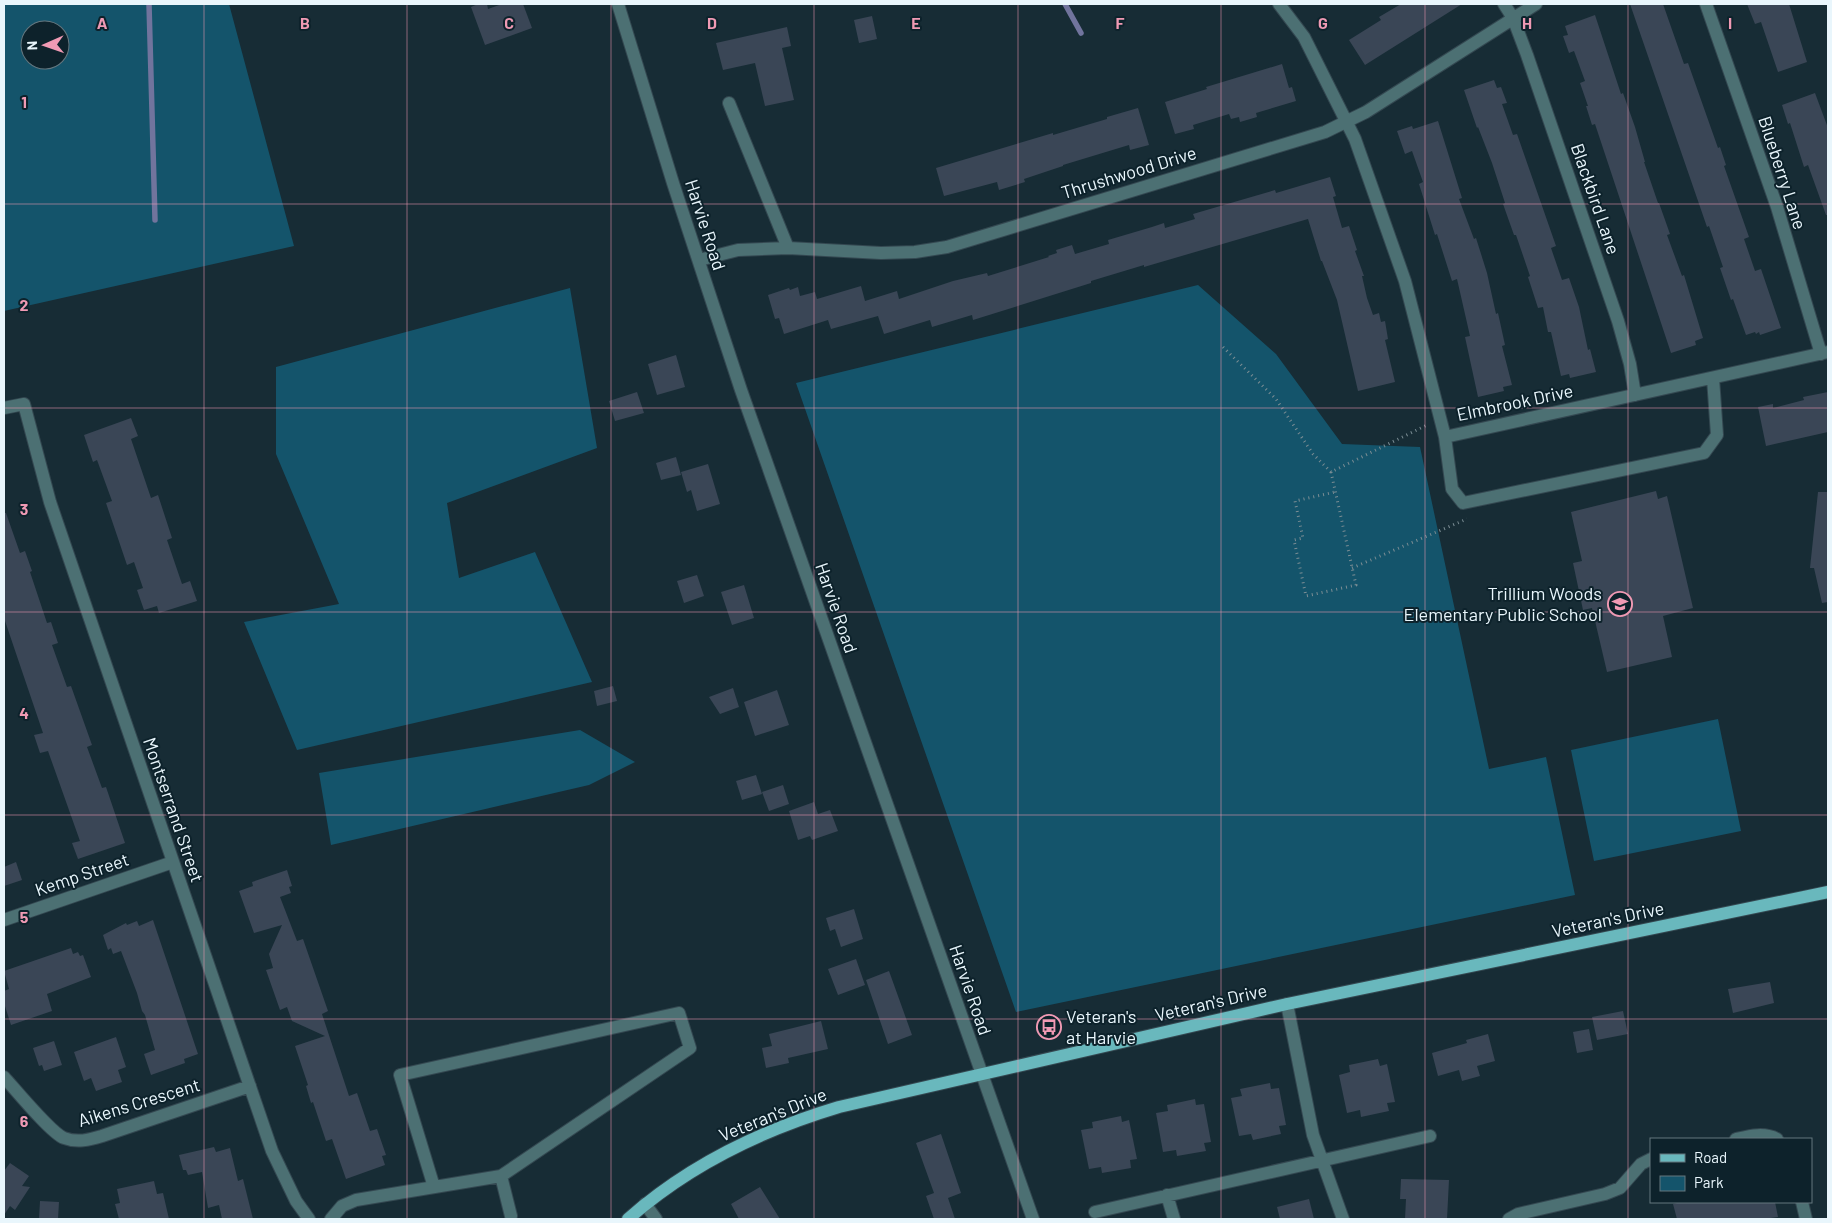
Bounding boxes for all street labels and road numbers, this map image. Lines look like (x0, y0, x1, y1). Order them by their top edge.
street label: Blueberry Lane (1754, 113, 1812, 232)
street label: Blackbird Lane (1567, 140, 1625, 257)
street label: Thrushwood Drive (1058, 141, 1199, 203)
street label: Harvie Road (681, 177, 731, 273)
street label: Elmbrook Drive (1455, 379, 1575, 425)
street label: Harvie Road (811, 560, 863, 656)
street label: Montserrand Street (139, 734, 209, 885)
street label: Kemp Street (32, 848, 132, 900)
street label: Veteran's Drive (1550, 896, 1666, 942)
street label: Harvie Road (945, 942, 997, 1038)
street label: Veteran's Drive (1153, 978, 1269, 1026)
street label: Aikens Crescent (75, 1073, 202, 1131)
street label: Veteran's Drive (716, 1082, 830, 1146)

